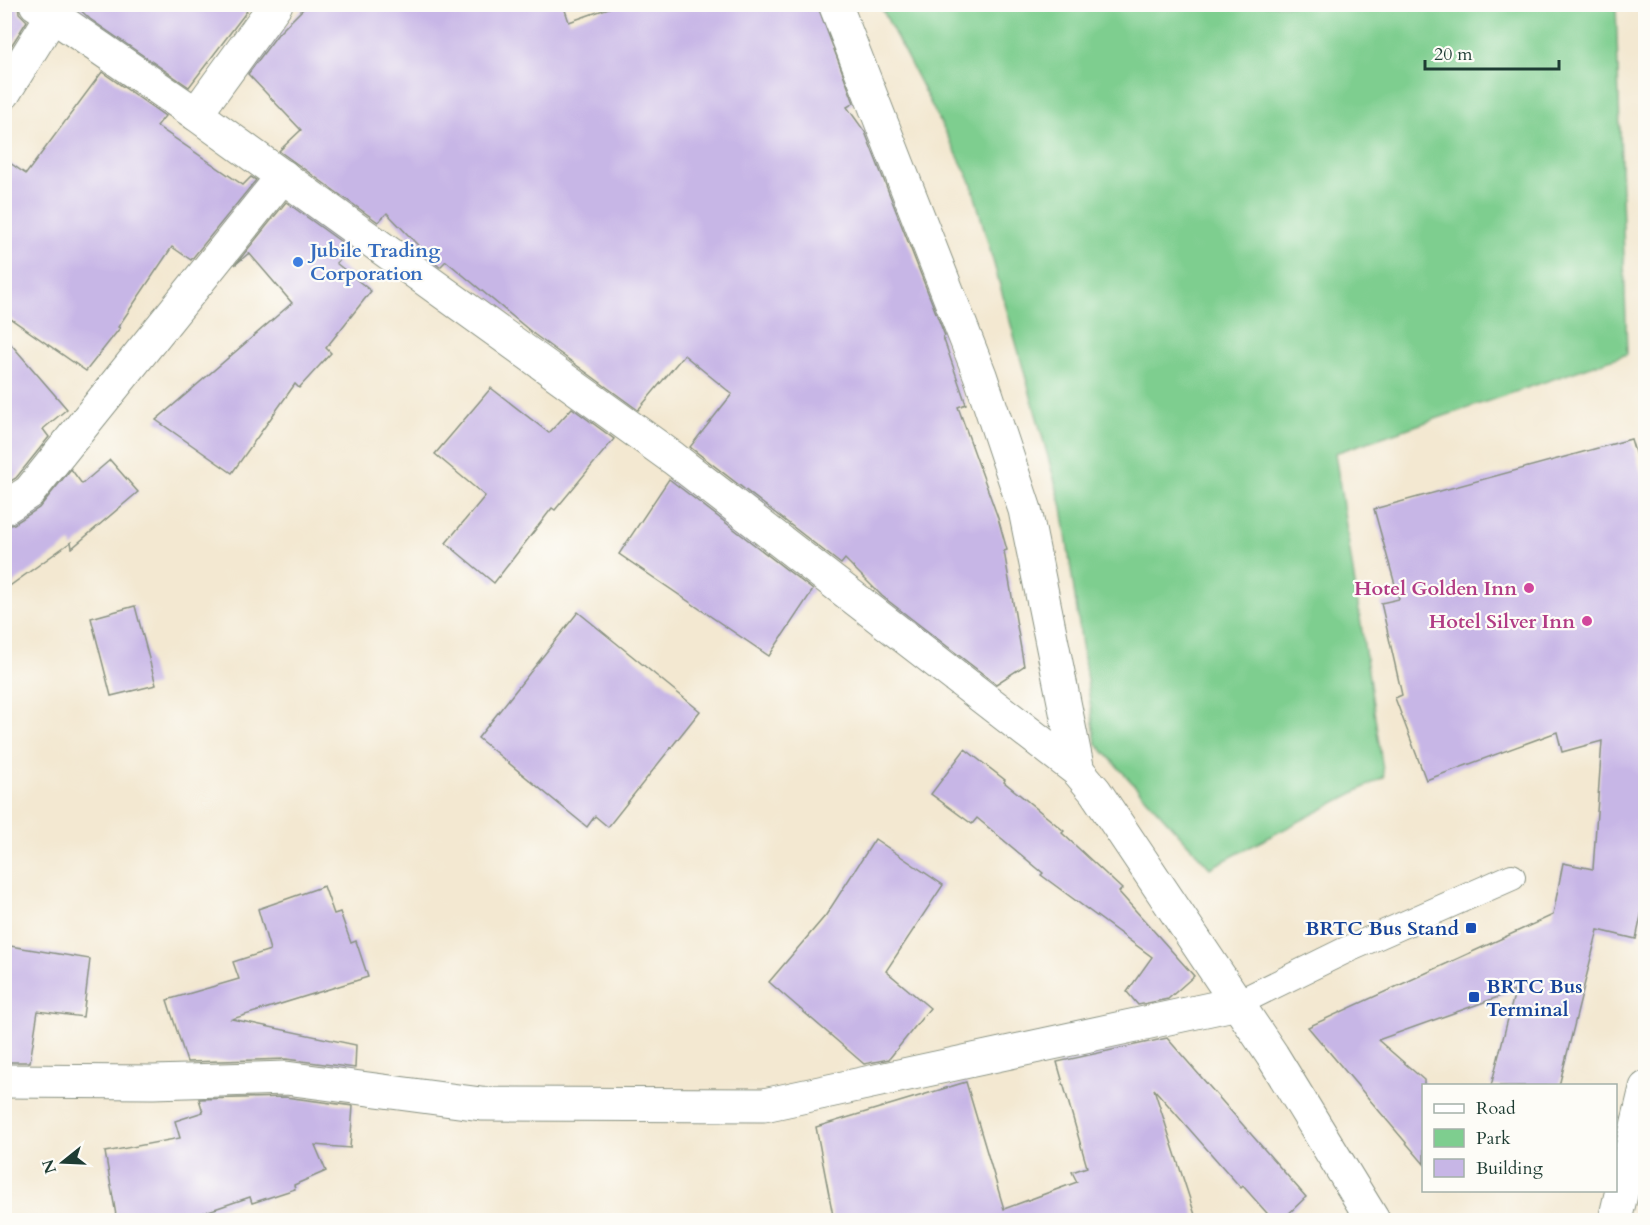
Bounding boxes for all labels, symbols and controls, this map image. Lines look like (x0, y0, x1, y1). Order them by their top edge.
scale bar (1425, 33, 1558, 71)
text: 20 m (1434, 42, 1473, 67)
place label: Jubile Trading Corporation (307, 237, 440, 287)
marker: Jubile Trading Corporation (291, 255, 305, 269)
place label: Hotel Golden Inn (1354, 575, 1517, 602)
marker: Hotel Golden Inn (1522, 581, 1536, 595)
place label: Hotel Silver Inn (1429, 608, 1575, 635)
marker: Hotel Silver Inn (1580, 614, 1594, 628)
place label: BRTC Bus Stand (1305, 915, 1460, 942)
marker: BRTC Bus Stand (1464, 921, 1478, 935)
place label: BRTC Bus Terminal (1486, 973, 1583, 1023)
marker: BRTC Bus Terminal (1467, 990, 1481, 1004)
legend (1422, 1084, 1617, 1192)
text: Road (1476, 1096, 1516, 1121)
text: Park (1476, 1126, 1511, 1151)
north arrow (33, 1132, 93, 1192)
text: N (37, 1156, 62, 1176)
text: Building (1476, 1156, 1544, 1181)

